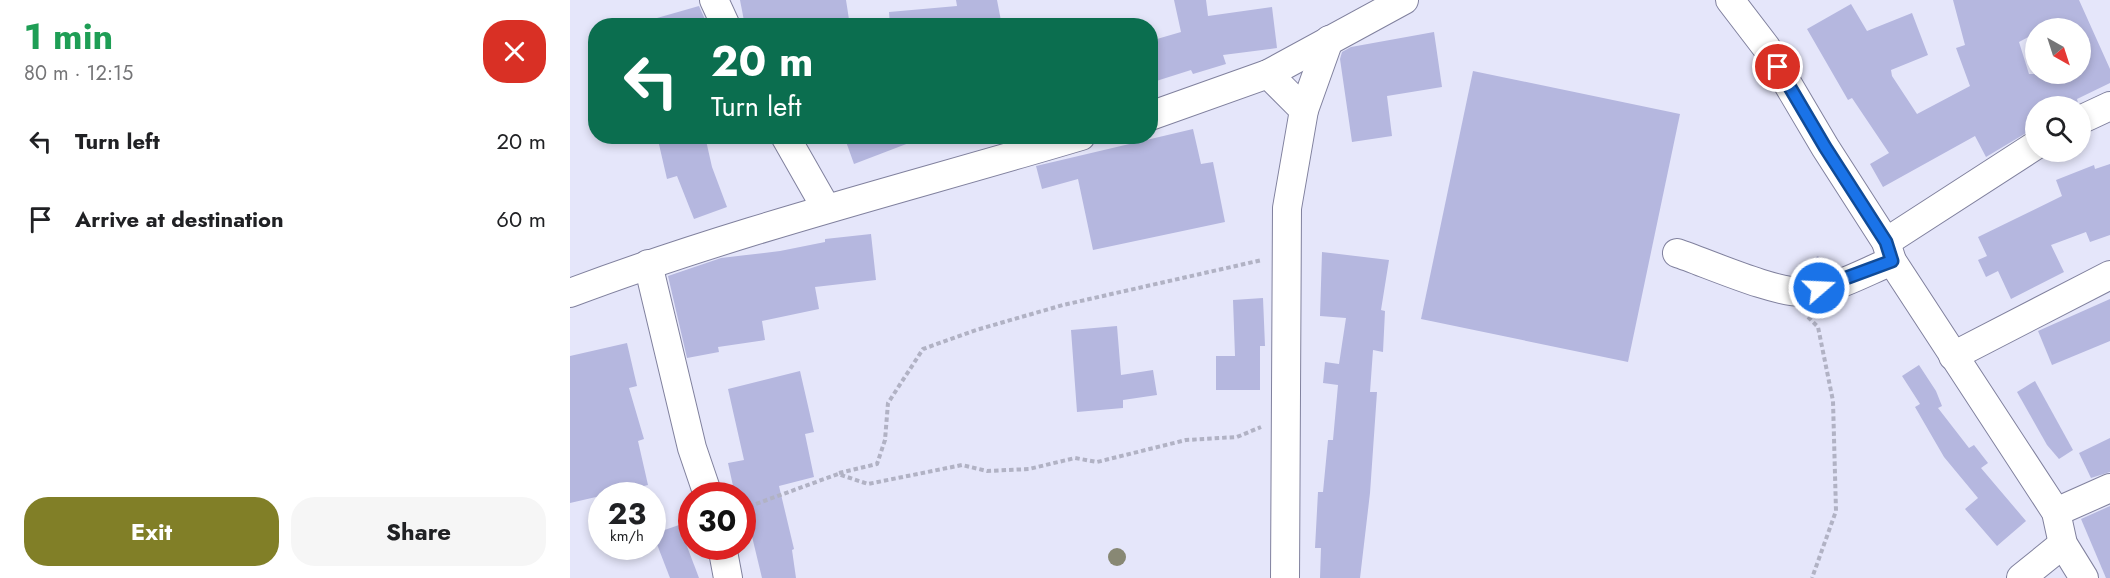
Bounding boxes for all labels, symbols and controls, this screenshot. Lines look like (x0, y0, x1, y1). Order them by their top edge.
text: 1 min (24, 10, 113, 62)
north arrow (2025, 18, 2091, 84)
map controls (2025, 18, 2091, 162)
button: close (483, 20, 546, 83)
text: 20 m (711, 31, 813, 92)
pin (1752, 41, 1803, 92)
icon: left (612, 42, 690, 120)
icon: arrive (1761, 50, 1794, 83)
text: 80 m · 12:15 (24, 59, 133, 88)
text: Turn left (711, 87, 801, 126)
button: search (2025, 96, 2091, 162)
icon: left (24, 125, 57, 158)
text: Turn left (75, 125, 160, 157)
text: 20 m (497, 125, 546, 157)
icon: arrive (24, 203, 57, 236)
text: Arrive at destination (75, 203, 284, 235)
text: 60 m (496, 203, 546, 235)
position arrow (1787, 256, 1851, 320)
speed limit sign: 30 (678, 482, 756, 560)
text: 23 (608, 492, 646, 535)
button: Exit (24, 497, 279, 566)
button: Share (291, 497, 546, 566)
text: km/h (610, 525, 644, 547)

